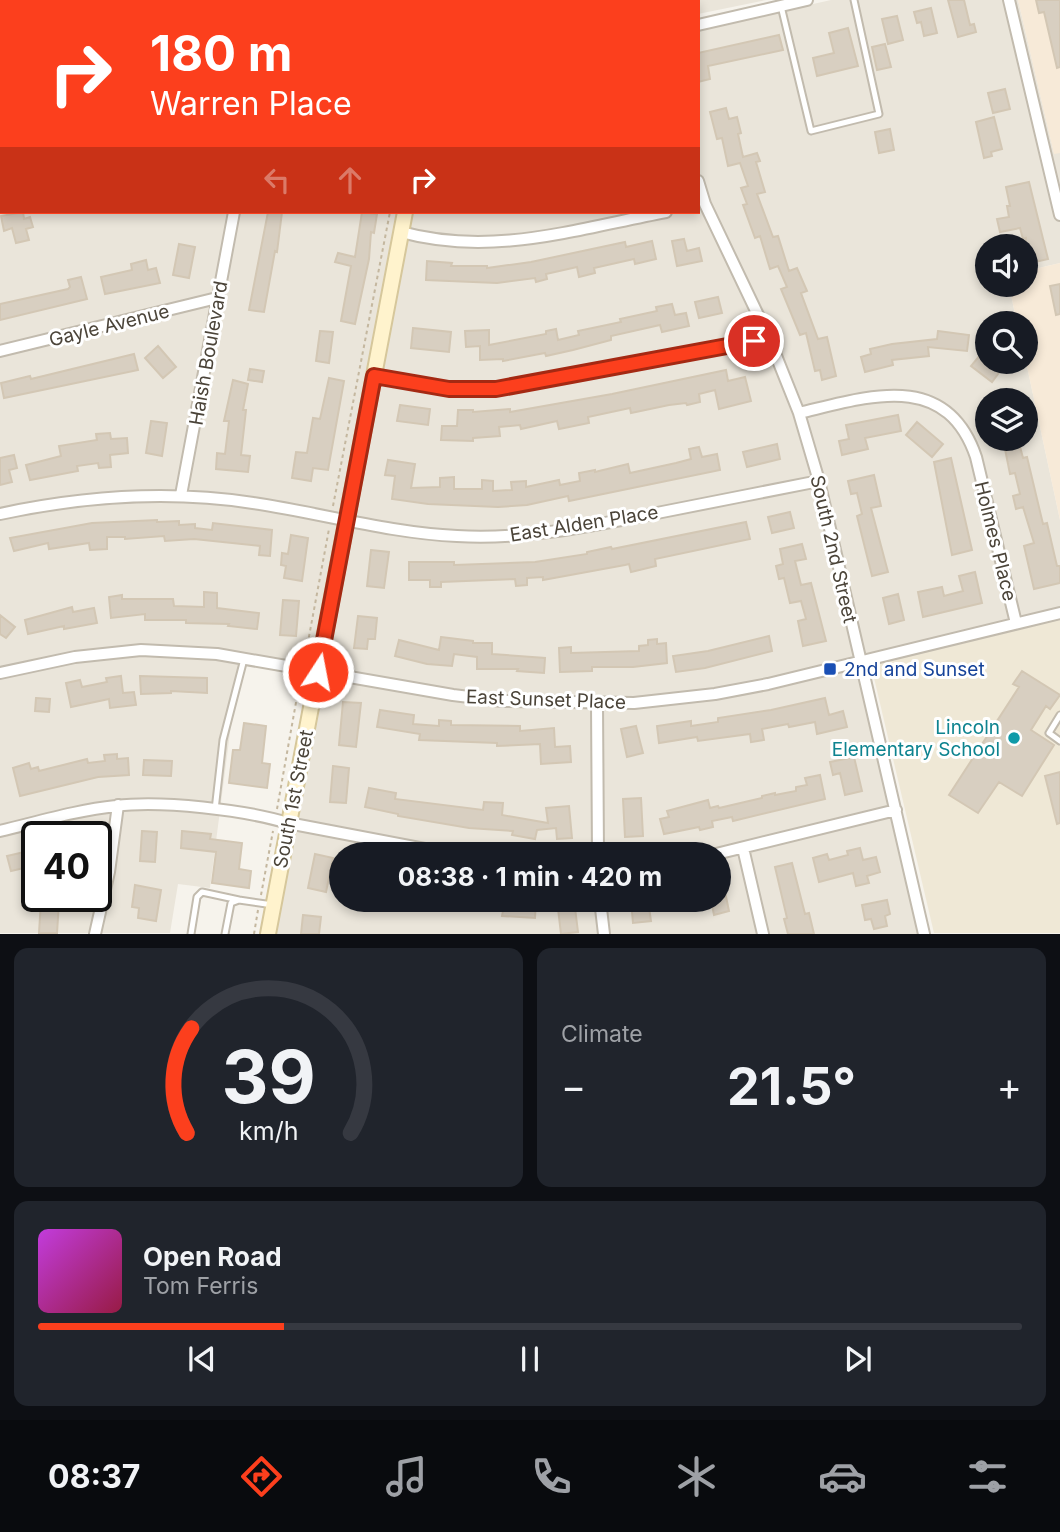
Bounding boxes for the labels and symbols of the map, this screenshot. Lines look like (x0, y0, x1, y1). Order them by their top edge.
street label: Haish Boulevard (184, 279, 233, 427)
street label: Gayle Avenue (47, 299, 172, 352)
pin (724, 311, 784, 371)
street label: South 2nd Street (805, 473, 862, 625)
street label: Holmes Place (970, 479, 1021, 603)
street label: East Alden Place (508, 500, 660, 547)
position arrow (281, 635, 355, 709)
place label: 2nd and Sunset (844, 658, 985, 681)
marker: 2nd and Sunset (822, 661, 838, 677)
street label: East Sunset Place (465, 685, 627, 714)
place label: Lincoln Elementary School (832, 716, 1000, 761)
street label: South 1st Street (269, 728, 318, 870)
marker: Lincoln Elementary School (1006, 730, 1022, 746)
speed limit sign: 40 (21, 821, 112, 912)

